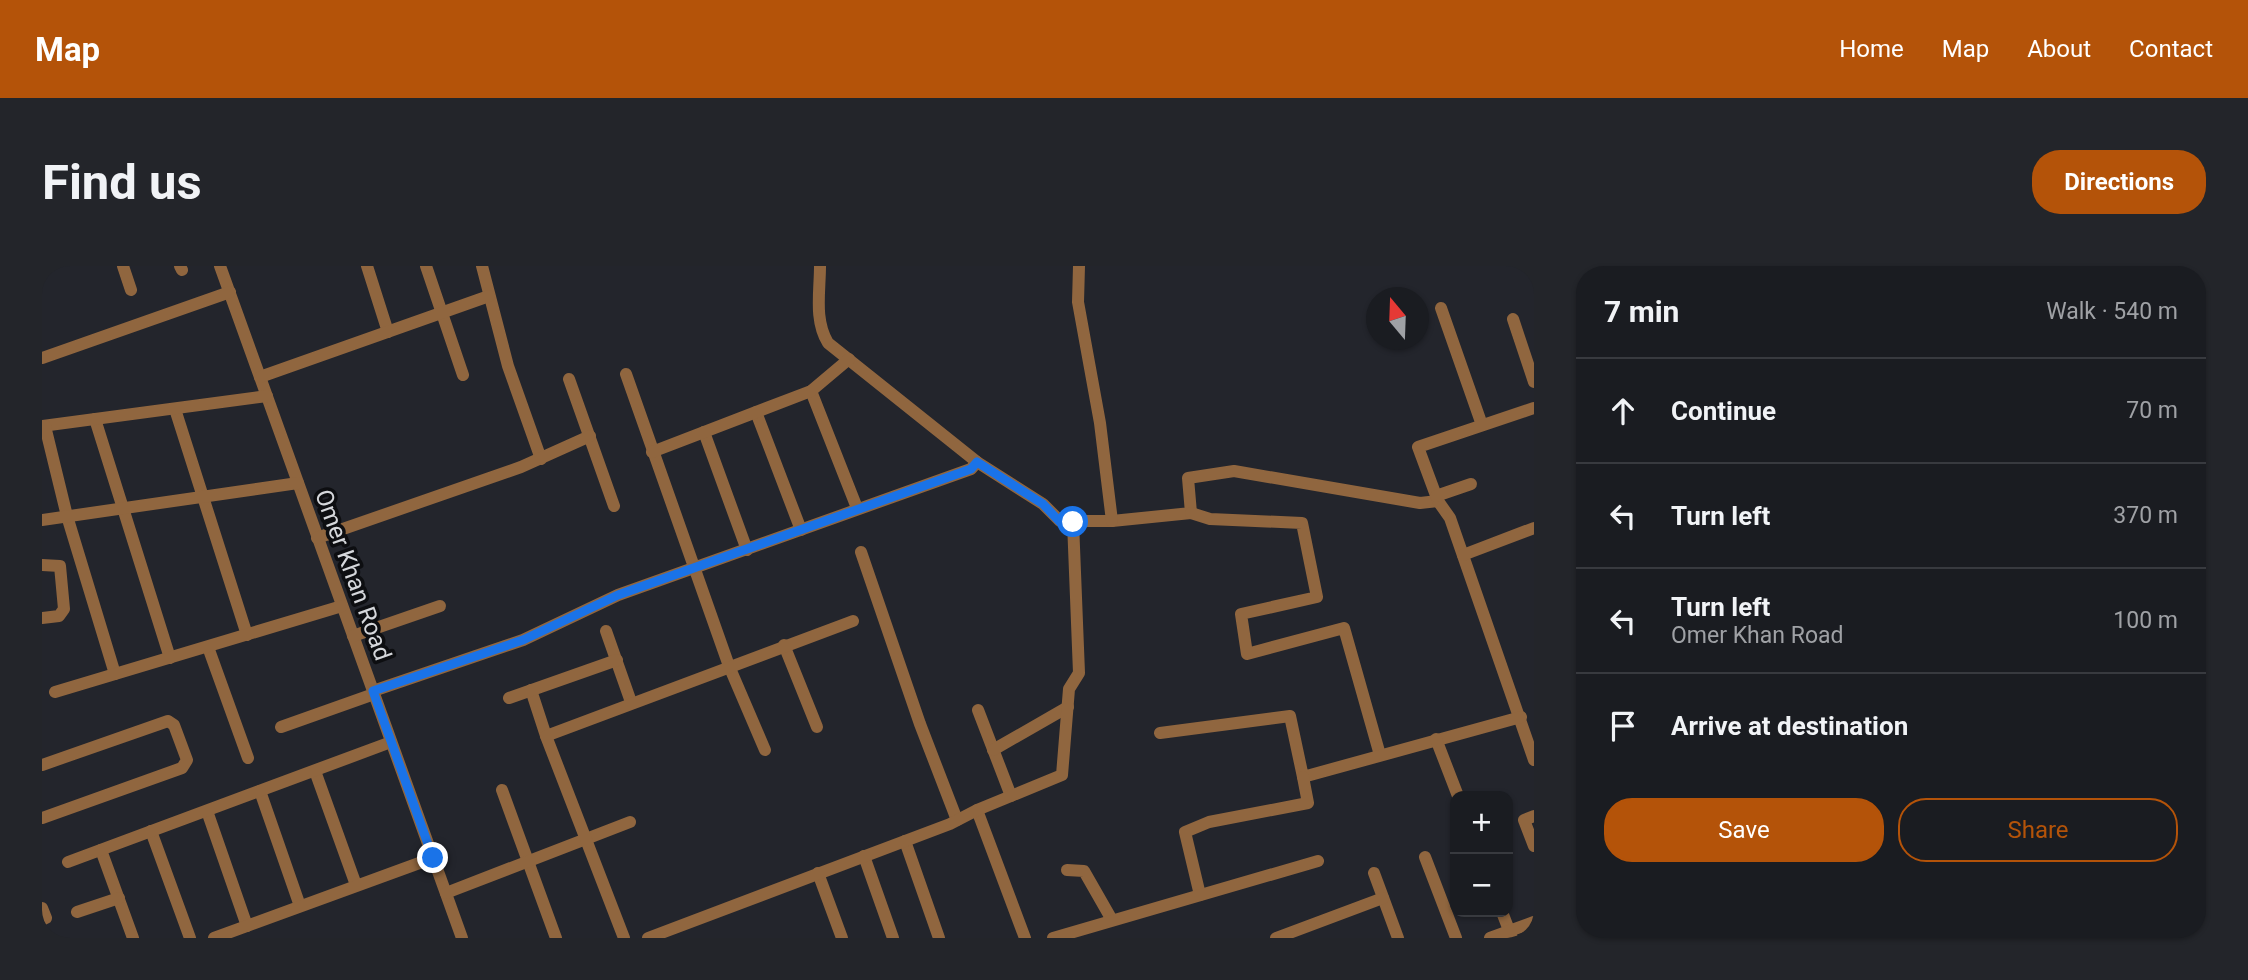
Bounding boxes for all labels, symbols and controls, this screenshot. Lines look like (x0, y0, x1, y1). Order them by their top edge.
text: Map (35, 30, 100, 69)
text: Home (1839, 35, 1904, 63)
text: Map (1942, 35, 1989, 63)
text: About (2027, 35, 2091, 63)
text: Contact (2129, 35, 2213, 63)
button: Directions (2032, 150, 2206, 214)
text: Find us (42, 154, 202, 211)
north arrow (1366, 287, 1429, 350)
text: 7 min (1604, 294, 1679, 329)
text: Walk · 540 m (2046, 298, 2178, 325)
icon: ahead (1604, 392, 1642, 430)
text: Continue (1671, 396, 1776, 426)
text: 70 m (2126, 397, 2178, 424)
street label: Omer Khan Road (309, 486, 397, 664)
icon: left (1604, 497, 1642, 535)
text: Turn left (1671, 501, 1770, 531)
text: 370 m (2113, 502, 2178, 529)
route start (1057, 506, 1088, 537)
text: Turn left (1671, 592, 1770, 622)
icon: left (1604, 602, 1642, 640)
text: 100 m (2113, 607, 2178, 634)
text: Omer Khan Road (1671, 622, 1843, 649)
icon: arrive (1604, 707, 1642, 745)
text: Arrive at destination (1671, 711, 1908, 741)
map controls (1450, 791, 1513, 917)
button: + (1450, 791, 1513, 854)
button: Save (1604, 798, 1884, 862)
button: Share (1898, 798, 2178, 862)
route end (417, 842, 448, 873)
button: − (1450, 854, 1513, 917)

